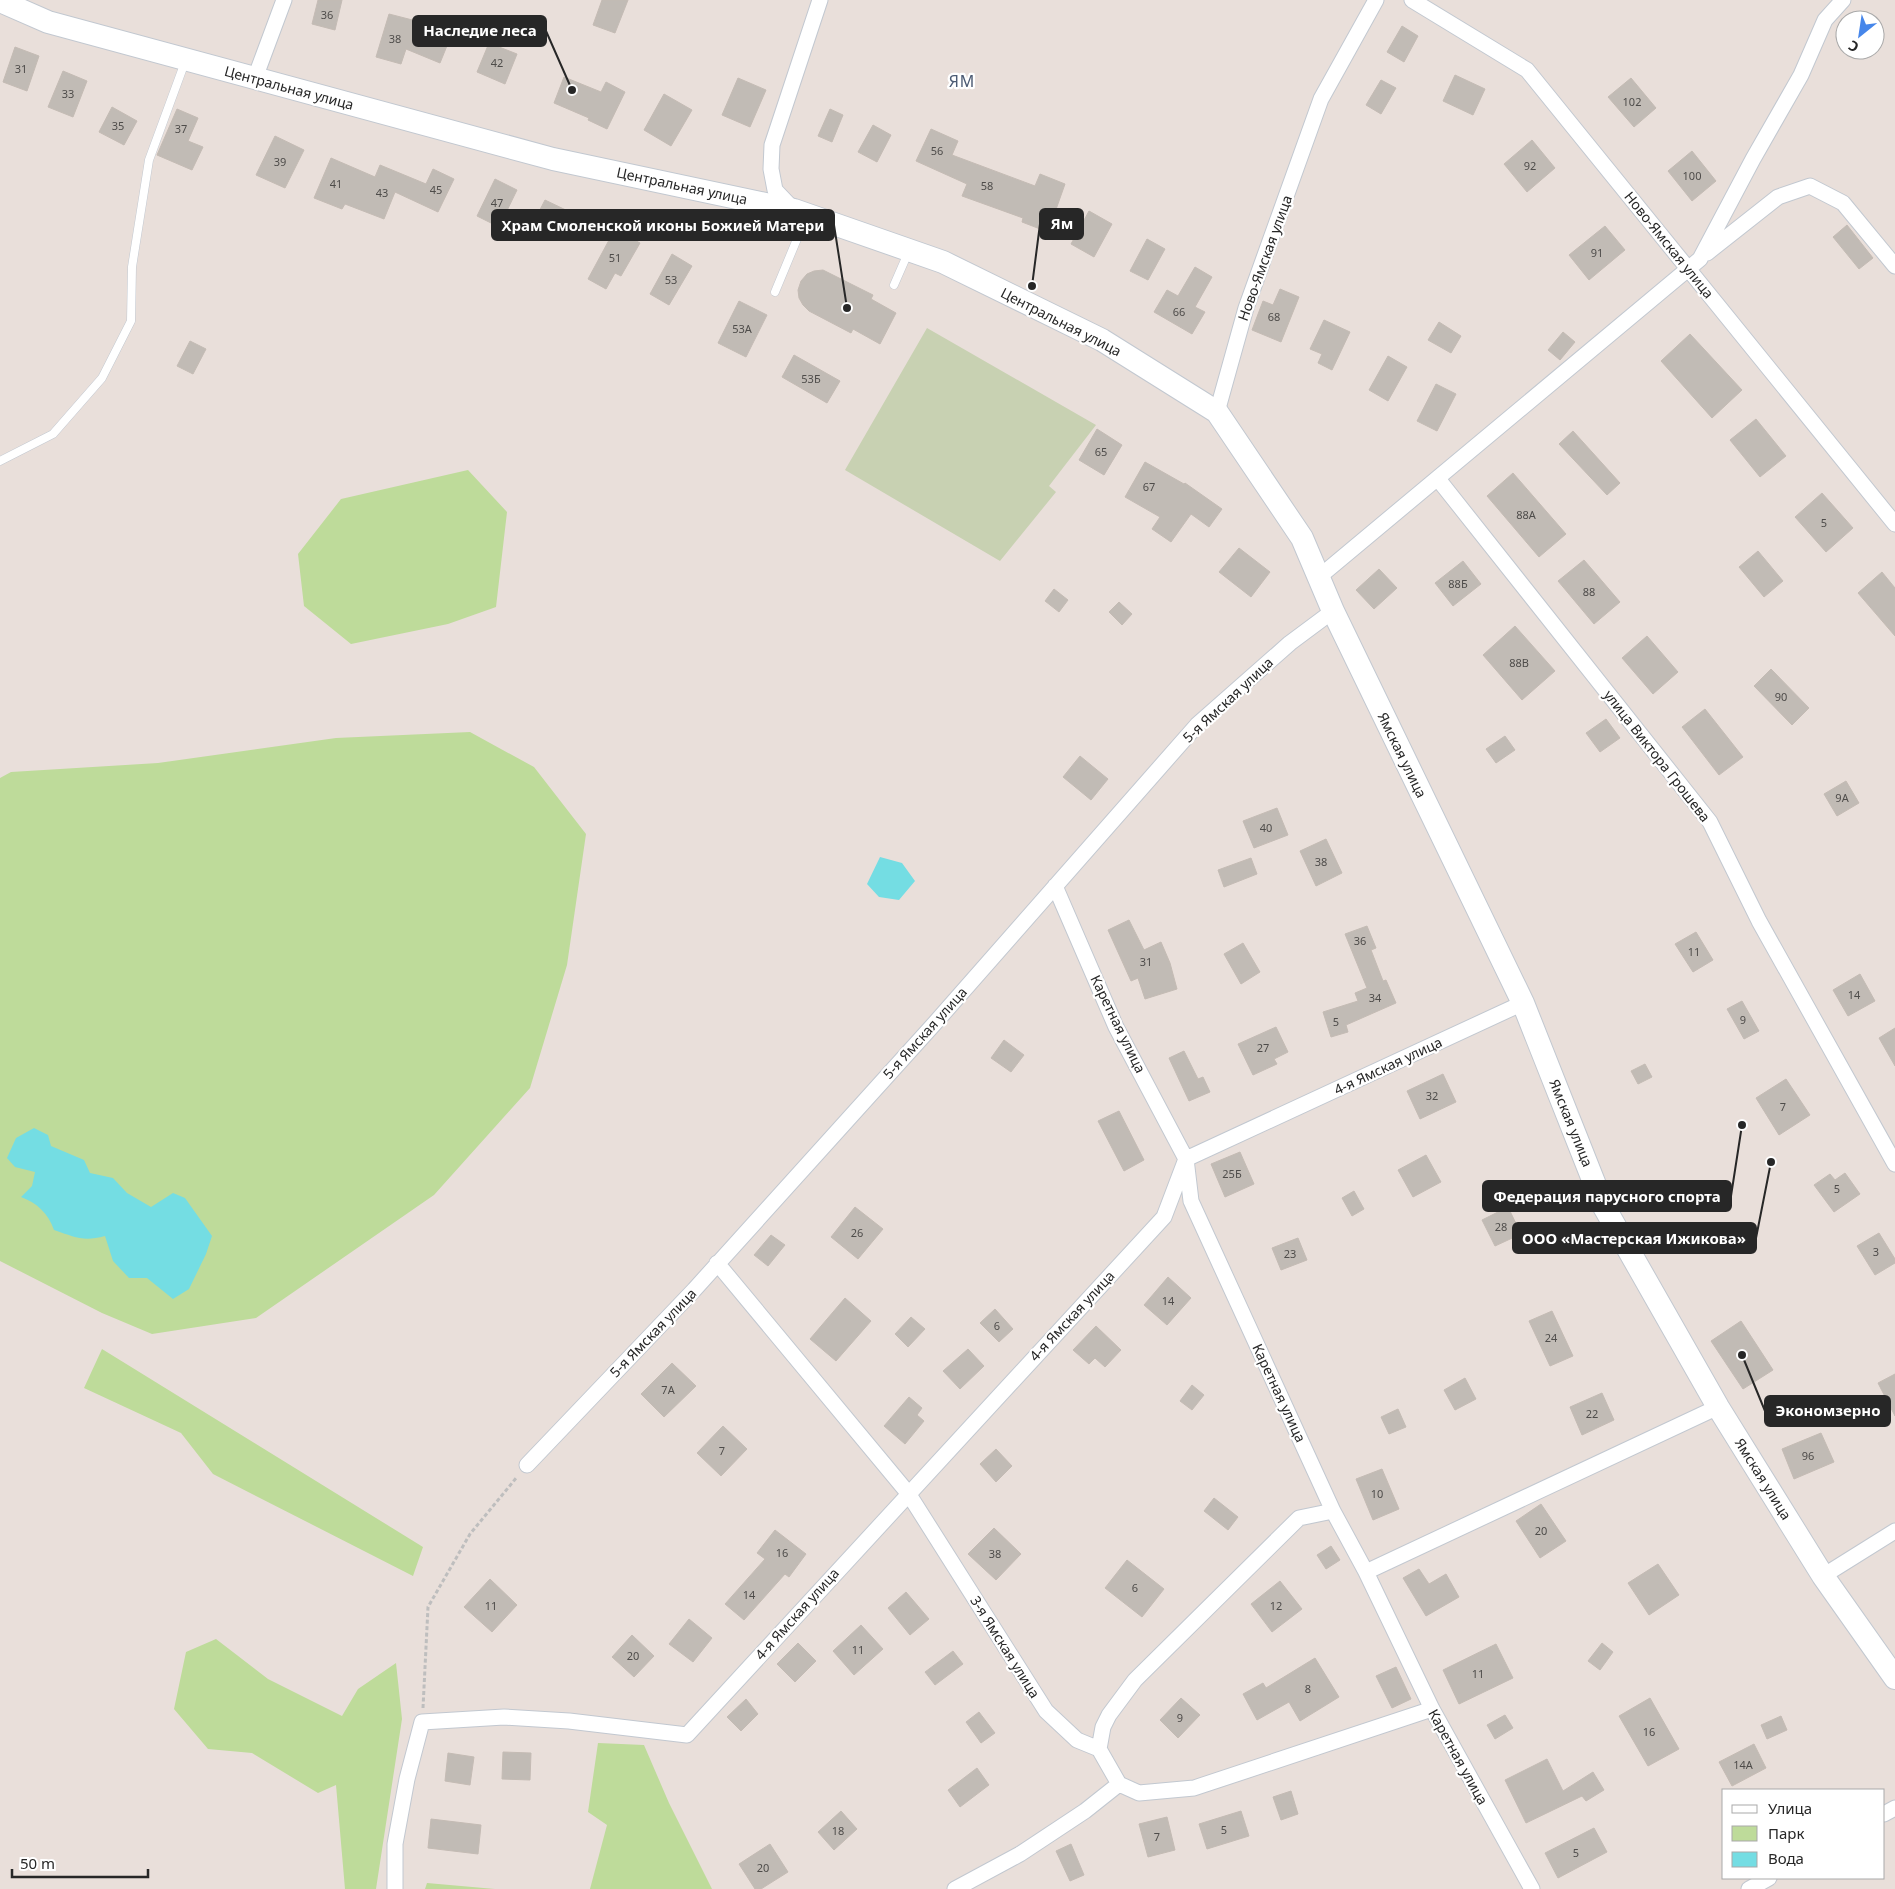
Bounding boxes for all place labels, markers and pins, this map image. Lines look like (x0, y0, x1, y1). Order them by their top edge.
callout: Наследие леса (413, 16, 546, 46)
callout: Ям (1040, 209, 1083, 239)
callout: Храм Смоленской иконы Божией Матери (492, 210, 834, 240)
callout: Федерация парусного спорта (1483, 1181, 1731, 1211)
callout: ООО «Мастерская Ижикова» (1513, 1223, 1756, 1253)
callout: Экономзерно (1765, 1396, 1890, 1426)

